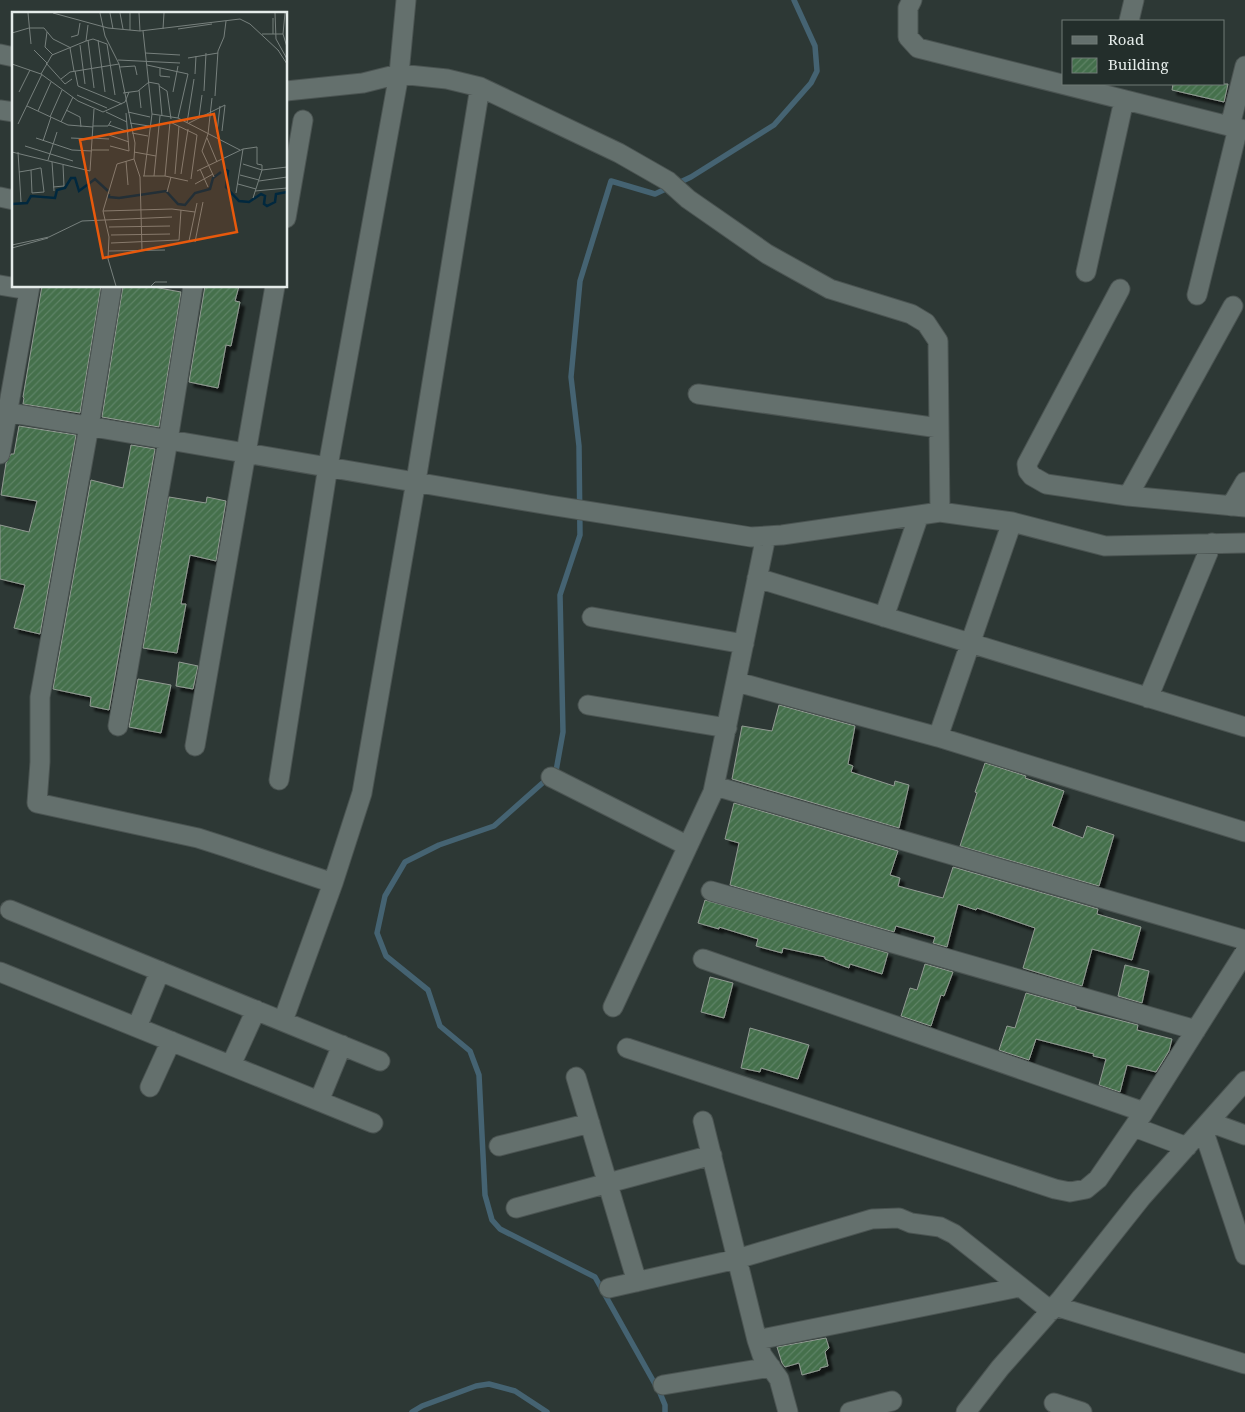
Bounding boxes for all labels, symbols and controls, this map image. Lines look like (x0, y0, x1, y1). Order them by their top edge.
inset map (12, 12, 288, 288)
legend (1062, 20, 1225, 85)
text: Road (1108, 29, 1144, 49)
text: Building (1108, 54, 1169, 74)

